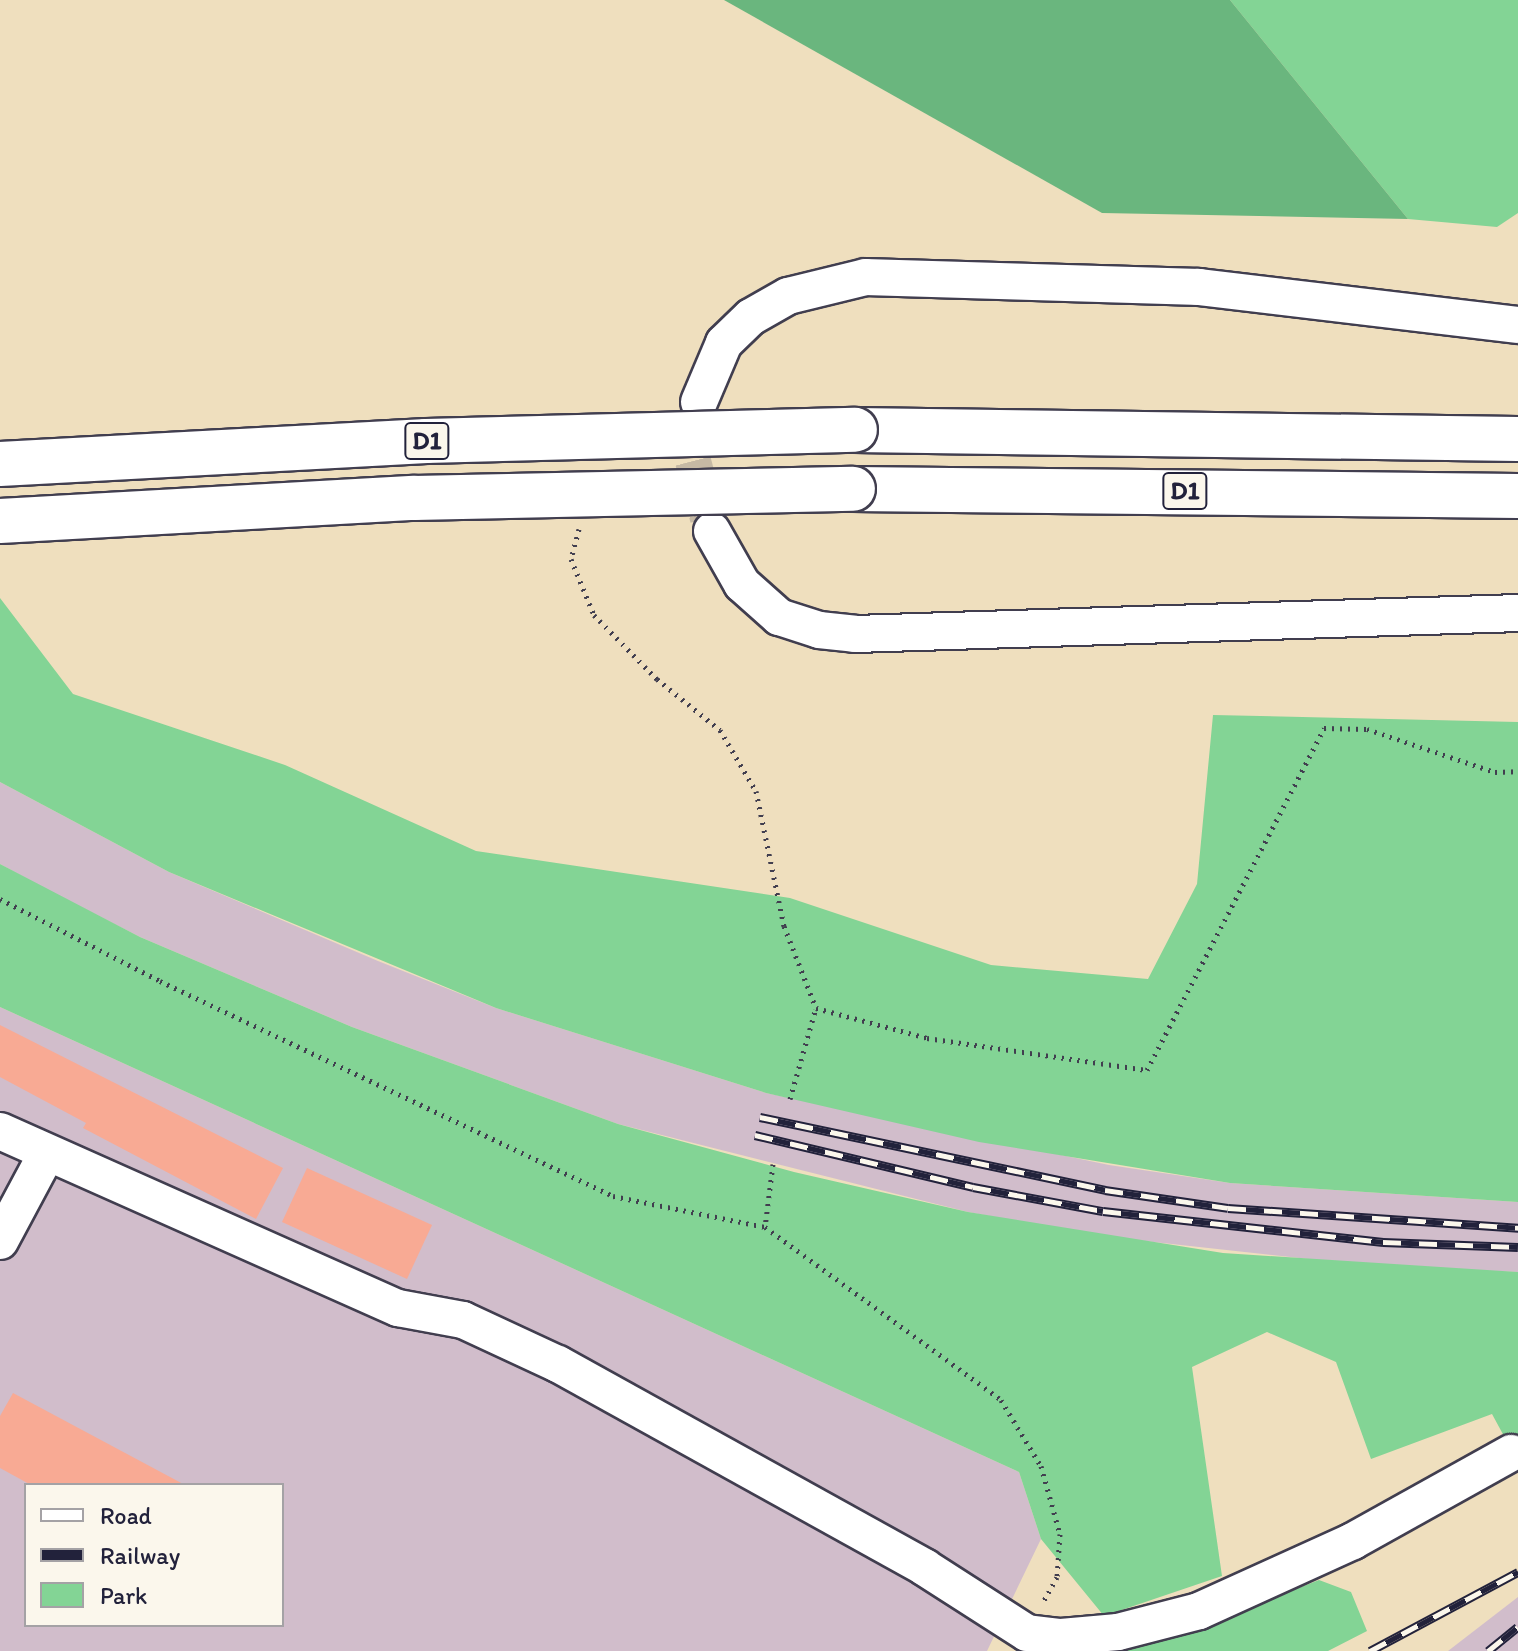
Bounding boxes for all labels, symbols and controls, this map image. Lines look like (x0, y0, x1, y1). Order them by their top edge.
road number: D1 (403, 419, 451, 463)
road number: D1 (1161, 469, 1209, 513)
legend (24, 1483, 284, 1627)
text: Road (100, 1501, 152, 1530)
text: Railway (100, 1541, 180, 1570)
text: Park (100, 1581, 147, 1610)

